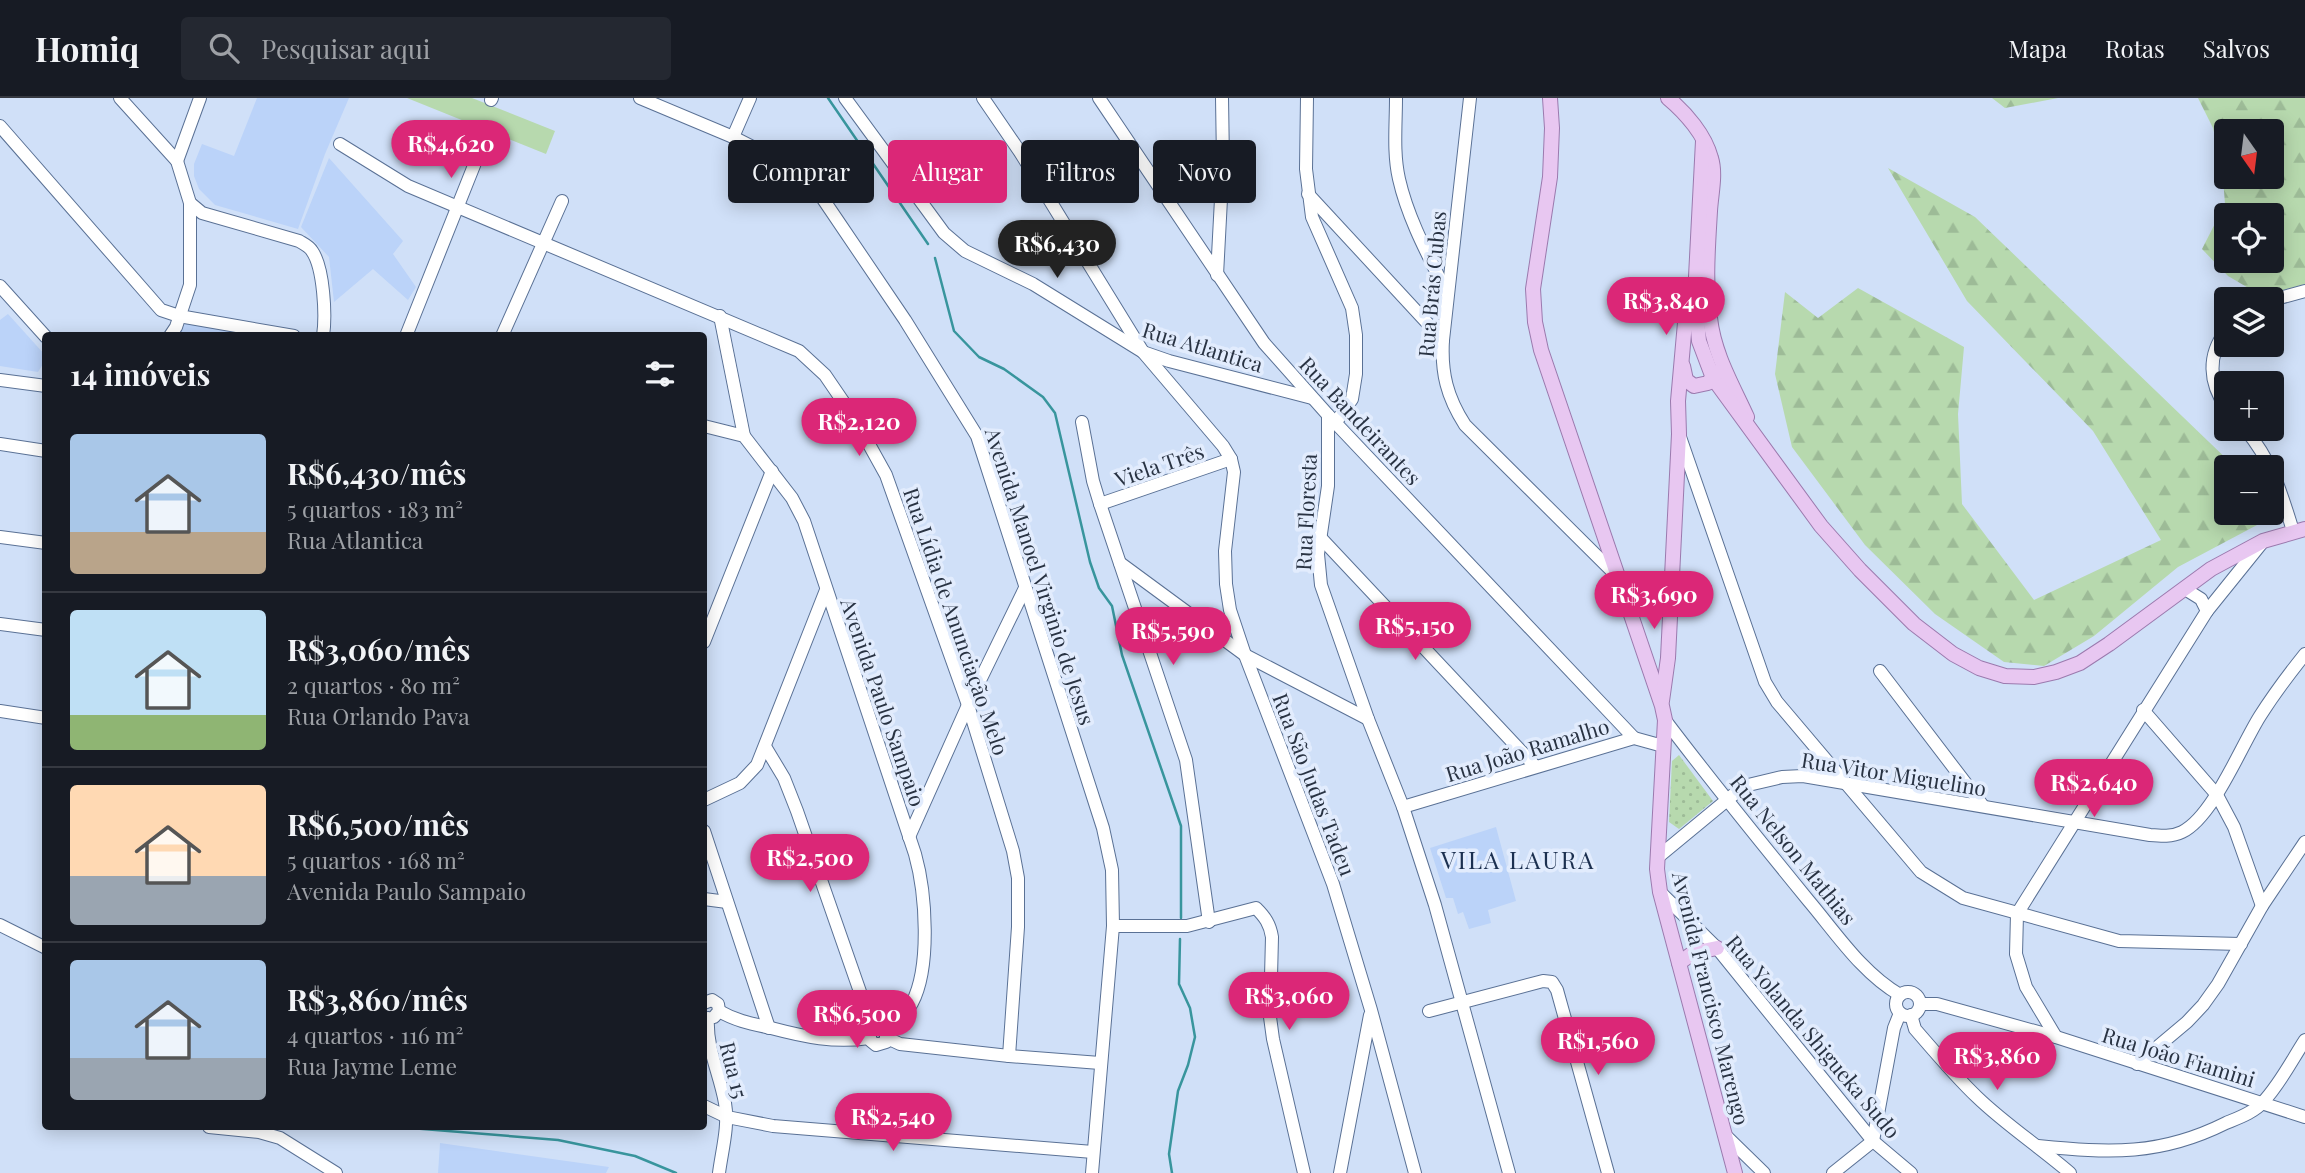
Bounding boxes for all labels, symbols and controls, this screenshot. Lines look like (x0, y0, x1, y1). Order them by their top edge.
search box (181, 17, 671, 80)
text: Homiq (35, 26, 139, 70)
icon: search (205, 29, 243, 67)
text: Pesquisar aqui (261, 31, 430, 66)
text: Mapa (2008, 32, 2067, 64)
text: Rotas (2105, 32, 2165, 64)
text: Salvos (2203, 32, 2270, 64)
north arrow (2214, 119, 2284, 189)
map controls (2214, 119, 2284, 525)
pin: R$4,620 (386, 120, 516, 180)
text: R$4,620 (407, 127, 495, 158)
chip: Comprar (728, 140, 874, 203)
chip: Alugar (888, 140, 1007, 203)
chip: Filtros (1021, 140, 1139, 203)
chip: Novo (1153, 140, 1256, 203)
button: locate (2214, 203, 2284, 273)
street label: Rua Brás Cubas (1411, 210, 1451, 358)
pin: R$6,430 (992, 220, 1122, 280)
text: R$6,430 (1014, 227, 1100, 258)
pin: R$3,840 (1601, 278, 1731, 337)
text: R$3,840 (1623, 284, 1709, 315)
button: layers (2214, 287, 2284, 357)
street label: Rua Atlantica (1139, 314, 1267, 378)
street label: Rua Bandeirantes (1294, 350, 1428, 490)
text: 14 imóveis (70, 354, 210, 394)
icon: filters (641, 355, 679, 393)
button: + (2214, 371, 2284, 441)
pin: R$2,120 (794, 398, 924, 458)
text: R$2,120 (817, 405, 901, 436)
street label: Avenida Manoel Virginio de Jesus (979, 423, 1102, 728)
street label: Viela Três (1110, 436, 1207, 493)
street label: Rua Floresta (1288, 452, 1322, 571)
text: R$6,430/mês (287, 453, 466, 493)
button: − (2214, 455, 2284, 525)
icon: home (126, 462, 210, 546)
street label: Rua Lídia de Anunciação Melo (898, 483, 1016, 759)
text: 5 quartos · 183 m² (287, 493, 463, 524)
text: Rua Atlantica (287, 524, 423, 555)
pin: R$3,690 (1589, 572, 1719, 631)
text: R$3,690 (1611, 578, 1697, 609)
street label: Avenida Paulo Sampaio (835, 593, 933, 810)
pin: R$5,150 (1350, 602, 1480, 662)
pin: R$5,590 (1108, 608, 1238, 667)
text: R$5,150 (1375, 609, 1455, 640)
text: R$5,590 (1131, 614, 1215, 645)
text: R$3,060/mês (287, 629, 470, 669)
icon: home (126, 638, 210, 722)
text: 2 quartos · 80 m² (287, 669, 460, 700)
street label: Rua São Judas Tadeu (1267, 689, 1363, 879)
text: Rua Orlando Pava (287, 700, 470, 731)
street label: Rua João Ramalho (1442, 711, 1612, 787)
street label: Rua Vitor Miguelino (1799, 745, 1989, 801)
pin: R$2,640 (2029, 760, 2159, 819)
text: R$2,640 (2050, 766, 2138, 797)
street label: Rua Nelson Mathias (1725, 768, 1863, 930)
text: R$6,500/mês (287, 804, 469, 844)
icon: home (126, 813, 210, 897)
pin: R$2,500 (745, 834, 875, 894)
text: R$2,500 (766, 841, 854, 872)
district label: VILA LAURA (1440, 843, 1595, 875)
text: 5 quartos · 168 m² (287, 844, 465, 875)
street label: Avenida Francisco Marengo (1667, 867, 1757, 1128)
text: Avenida Paulo Sampaio (287, 875, 526, 906)
street label: Rua Yolanda Shigueka Sudo (1721, 928, 1907, 1144)
pin: R$3,060 (1224, 972, 1354, 1032)
text: R$3,860/mês (287, 979, 468, 1019)
text: R$3,060 (1244, 979, 1334, 1010)
icon: home (126, 988, 210, 1072)
pin: R$6,500 (792, 990, 922, 1050)
text: R$6,500 (813, 997, 901, 1028)
pin: R$1,560 (1533, 1018, 1663, 1077)
text: 4 quartos · 116 m² (287, 1019, 463, 1050)
street label: Rua João Fiamini (2099, 1019, 2259, 1093)
text: R$1,560 (1557, 1024, 1639, 1055)
pin: R$3,860 (1932, 1032, 2062, 1092)
street label: Rua 15 (714, 1039, 756, 1101)
text: R$3,860 (1953, 1039, 2041, 1070)
text: Rua Jayme Leme (287, 1050, 457, 1081)
pin: R$2,540 (828, 1094, 958, 1153)
text: R$2,540 (851, 1100, 935, 1131)

